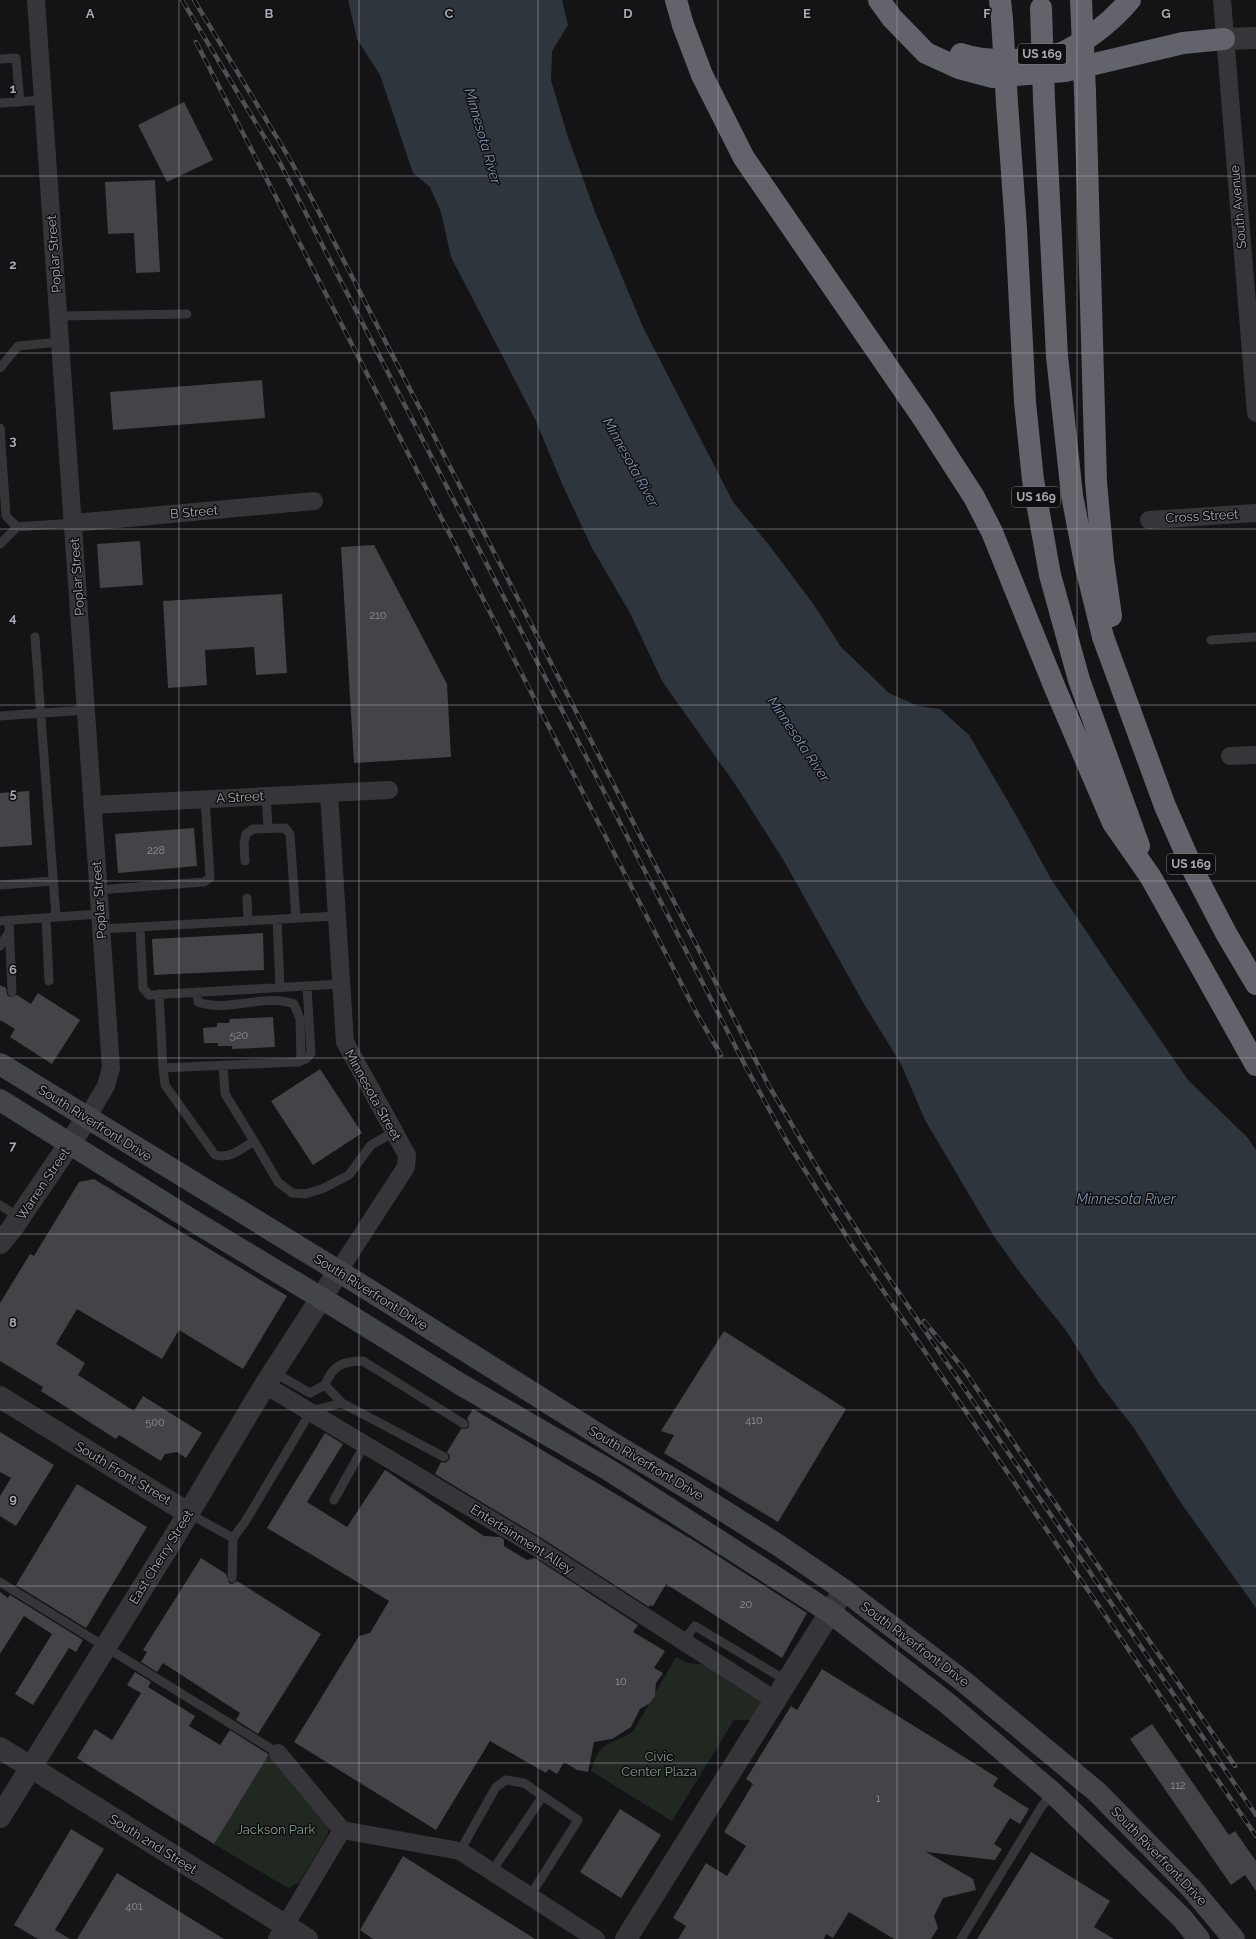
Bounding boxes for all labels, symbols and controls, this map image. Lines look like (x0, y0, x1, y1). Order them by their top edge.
text: A (86, 6, 95, 21)
text: B (265, 6, 274, 21)
text: C (445, 6, 454, 21)
text: D (623, 6, 633, 21)
text: E (803, 6, 811, 21)
text: F (983, 6, 991, 21)
text: G (1161, 6, 1171, 21)
road number: US 169 (1018, 44, 1066, 64)
text: 1 (10, 81, 17, 96)
water label: Minnesota River (462, 86, 505, 187)
street label: South Avenue (1227, 164, 1249, 249)
street label: Poplar Street (44, 214, 64, 293)
text: 2 (9, 257, 17, 272)
water label: Minnesota River (600, 415, 663, 510)
text: 3 (9, 433, 17, 448)
road number: US 169 (1012, 487, 1060, 507)
street label: B Street (169, 502, 219, 522)
street label: Cross Street (1165, 507, 1239, 525)
street label: Poplar Street (67, 537, 87, 616)
house number: 210 (369, 609, 387, 622)
text: 4 (9, 610, 17, 625)
water label: Minnesota River (765, 693, 834, 786)
text: 5 (9, 786, 17, 801)
street label: A Street (216, 788, 265, 806)
house number: 228 (147, 844, 165, 857)
road number: US 169 (1167, 854, 1215, 874)
street label: Poplar Street (89, 860, 109, 939)
text: 6 (9, 962, 17, 977)
house number: 520 (230, 1029, 248, 1042)
street label: Minnesota Street (342, 1047, 405, 1144)
street label: South Riverfront Drive (35, 1082, 155, 1164)
text: 7 (9, 1138, 17, 1153)
street label: Warren Street (13, 1145, 73, 1223)
water label: Minnesota River (1076, 1191, 1177, 1207)
street label: South Riverfront Drive (311, 1251, 431, 1333)
text: 8 (9, 1315, 17, 1330)
house number: 410 (745, 1414, 763, 1427)
house number: 500 (145, 1416, 165, 1429)
street label: South Riverfront Drive (586, 1423, 706, 1503)
street label: South Front Street (72, 1438, 174, 1508)
text: 9 (9, 1491, 17, 1506)
street label: Entertainment Alley (468, 1501, 576, 1577)
street label: East Cherry Street (126, 1507, 196, 1607)
house number: 20 (740, 1598, 752, 1611)
street label: South Riverfront Drive (858, 1598, 972, 1690)
house number: 10 (615, 1675, 627, 1688)
park label: Civic Center Plaza (621, 1749, 697, 1779)
house number: 112 (1170, 1779, 1186, 1792)
house number: 1 (876, 1792, 881, 1805)
street label: South Riverfront Drive (1108, 1804, 1210, 1909)
street label: South 2nd Street (106, 1811, 200, 1877)
park label: Jackson Park (237, 1822, 315, 1837)
house number: 401 (125, 1900, 143, 1913)

